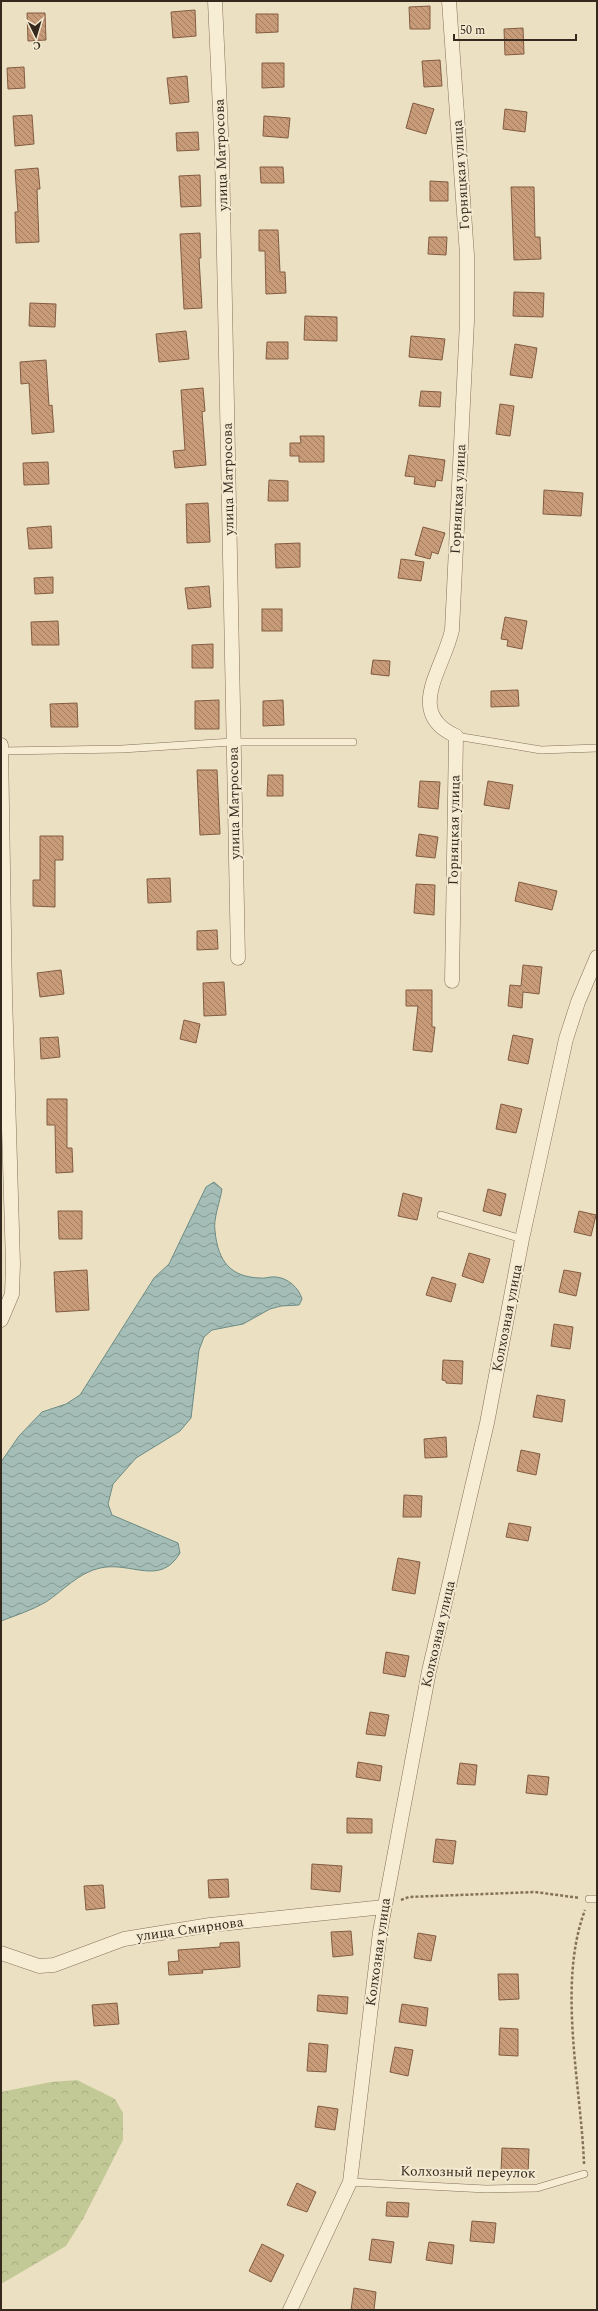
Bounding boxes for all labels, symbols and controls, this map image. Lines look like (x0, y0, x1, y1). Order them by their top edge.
north arrow (16, 16, 56, 56)
scale bar (454, 16, 576, 42)
text: 50 m (460, 21, 485, 40)
text: С (32, 37, 41, 54)
street label: улица Матросова (209, 98, 233, 213)
street label: Горняцкая улица (447, 119, 475, 231)
street label: улица Матросова (217, 422, 239, 536)
street label: Горняцкая улица (445, 443, 471, 555)
street label: улица Матросова (223, 746, 245, 860)
street label: Горняцкая улица (443, 775, 465, 885)
street label: Колхозная улица (486, 1262, 528, 1374)
street label: Колхозная улица (415, 1578, 461, 1690)
street label: Колхозная улица (360, 1896, 396, 2008)
street label: улица Смирнова (134, 1911, 245, 1947)
street label: Колхозный переулок (400, 2160, 536, 2184)

